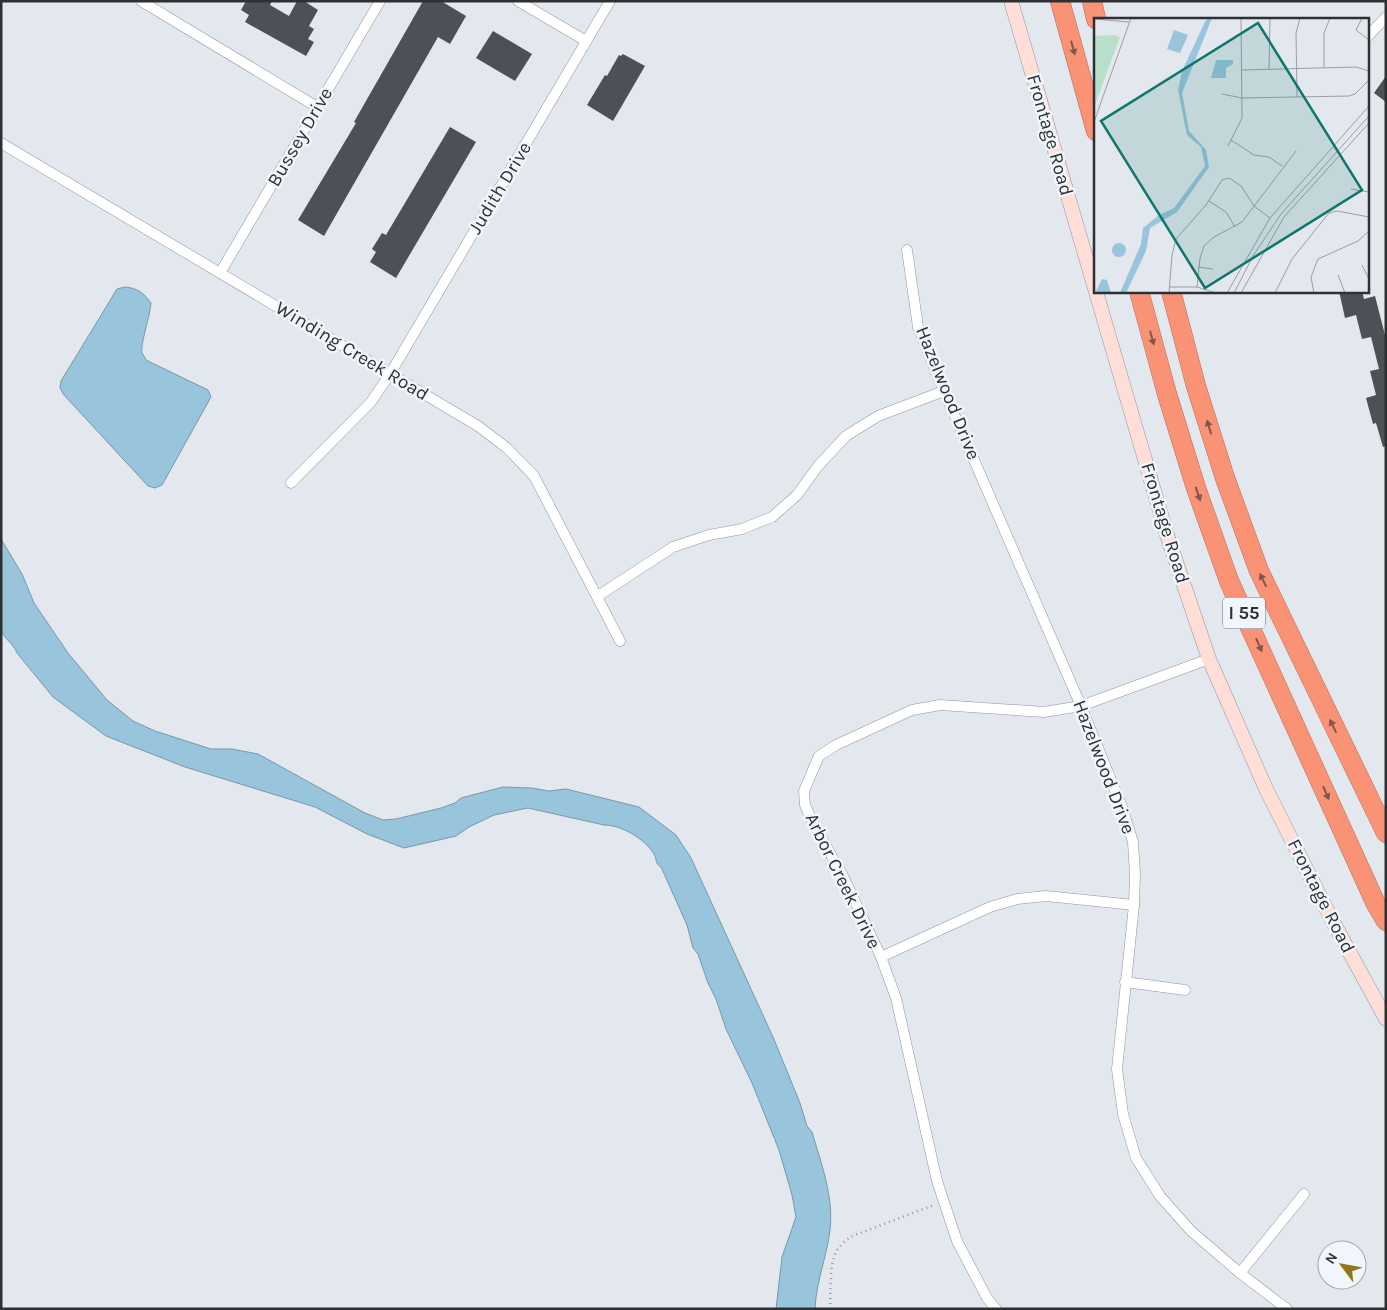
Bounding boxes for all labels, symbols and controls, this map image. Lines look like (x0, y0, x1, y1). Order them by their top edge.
inset map (1094, 18, 1370, 292)
one-way arrow (1069, 41, 1077, 56)
street label: Frontage Road (1022, 72, 1078, 198)
street label: Bussey Drive (263, 84, 337, 190)
street label: Judith Drive (464, 138, 536, 238)
street label: Winding Creek Road (271, 297, 433, 405)
street label: Hazelwood Drive (911, 323, 985, 463)
one-way arrow (1148, 331, 1156, 346)
one-way arrow (1205, 419, 1212, 434)
street label: Frontage Road (1136, 460, 1194, 586)
one-way arrow (1194, 487, 1202, 502)
one-way arrow (1259, 573, 1267, 587)
road number: I 55 (1223, 598, 1265, 628)
one-way arrow (1255, 638, 1263, 652)
street label: Hazelwood Drive (1068, 697, 1140, 837)
one-way arrow (1329, 719, 1337, 733)
one-way arrow (1322, 786, 1330, 800)
street label: Arbor Creek Drive (801, 809, 885, 953)
street label: Frontage Road (1283, 835, 1359, 957)
north arrow (1317, 1240, 1367, 1290)
text: N (1322, 1250, 1341, 1267)

